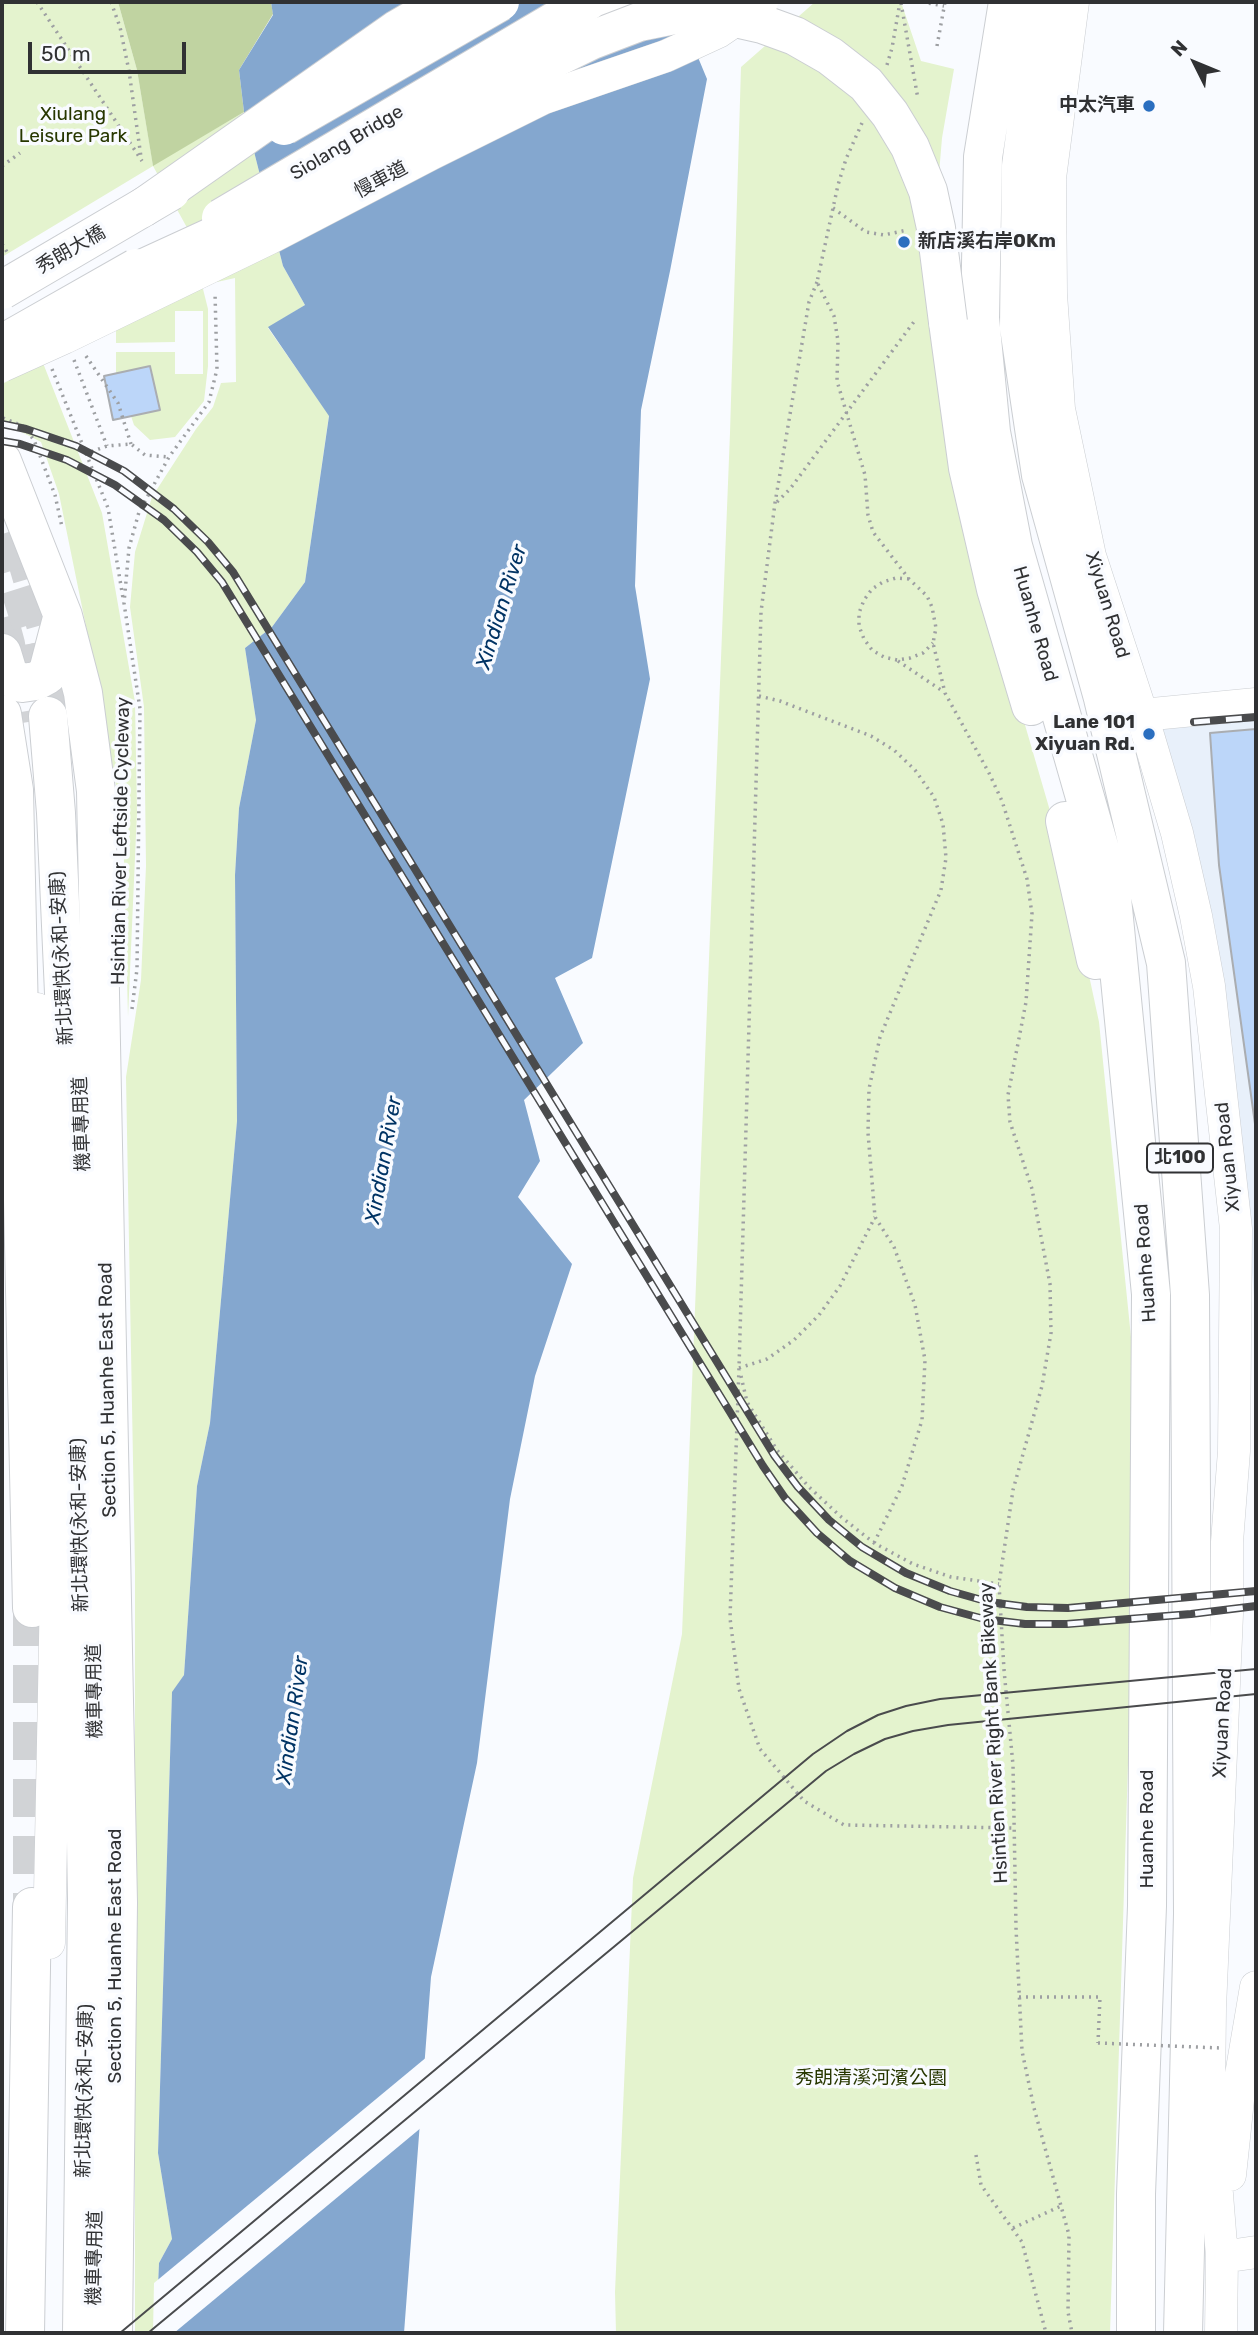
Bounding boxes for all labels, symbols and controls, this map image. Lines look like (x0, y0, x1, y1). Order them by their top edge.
scale bar (32, 28, 189, 72)
north arrow (1160, 28, 1230, 98)
text: N (1166, 36, 1192, 61)
text: 50 m (41, 41, 91, 66)
place label: 中太汽車 (1059, 95, 1135, 117)
marker: 中太汽車 (1141, 98, 1157, 114)
street label: Siolang Bridge (286, 100, 408, 186)
park label: Xiulang Leisure Park (19, 104, 127, 148)
street label: 慢車道 (350, 157, 412, 203)
street label: 秀朗大橋 (32, 221, 110, 279)
place label: 新店溪右岸0Km (918, 231, 1056, 253)
marker: 新店溪右岸0Km (896, 234, 912, 250)
water label: Xindian River (471, 542, 533, 672)
street label: Xiyuan Road (1080, 549, 1134, 661)
street label: Huanhe Road (1008, 564, 1062, 684)
street label: Hsintian River Leftside Cycleway (107, 697, 135, 985)
place label: Lane 101 Xiyuan Rd. (1035, 712, 1135, 756)
marker: Lane 101 Xiyuan Rd. (1141, 726, 1157, 742)
street label: 新北環快(永和-安康) (46, 870, 78, 1046)
street label: 機車專用道 (69, 1076, 95, 1172)
water label: Xindian River (360, 1094, 408, 1226)
street label: Xiyuan Road (1211, 1101, 1245, 1213)
road number: 北100 (1147, 1143, 1213, 1172)
street label: Huanhe Road (1130, 1203, 1162, 1323)
street label: Section 5, Huanhe East Road (94, 1262, 122, 1518)
street label: 新北環快(永和-安康) (67, 1438, 93, 1612)
street label: Hsintien River Right Bank Bikeway (975, 1582, 1013, 1884)
street label: 機車專用道 (83, 1643, 107, 1739)
water label: Xindian River (272, 1654, 314, 1786)
street label: Xiyuan Road (1209, 1667, 1237, 1779)
street label: Huanhe Road (1137, 1770, 1159, 1888)
street label: Section 5, Huanhe East Road (105, 1828, 127, 2084)
street label: 新北環快(永和-安康) (72, 2004, 98, 2178)
park label: 秀朗清溪河濱公園 (795, 2068, 947, 2090)
street label: 機車專用道 (83, 2210, 107, 2306)

